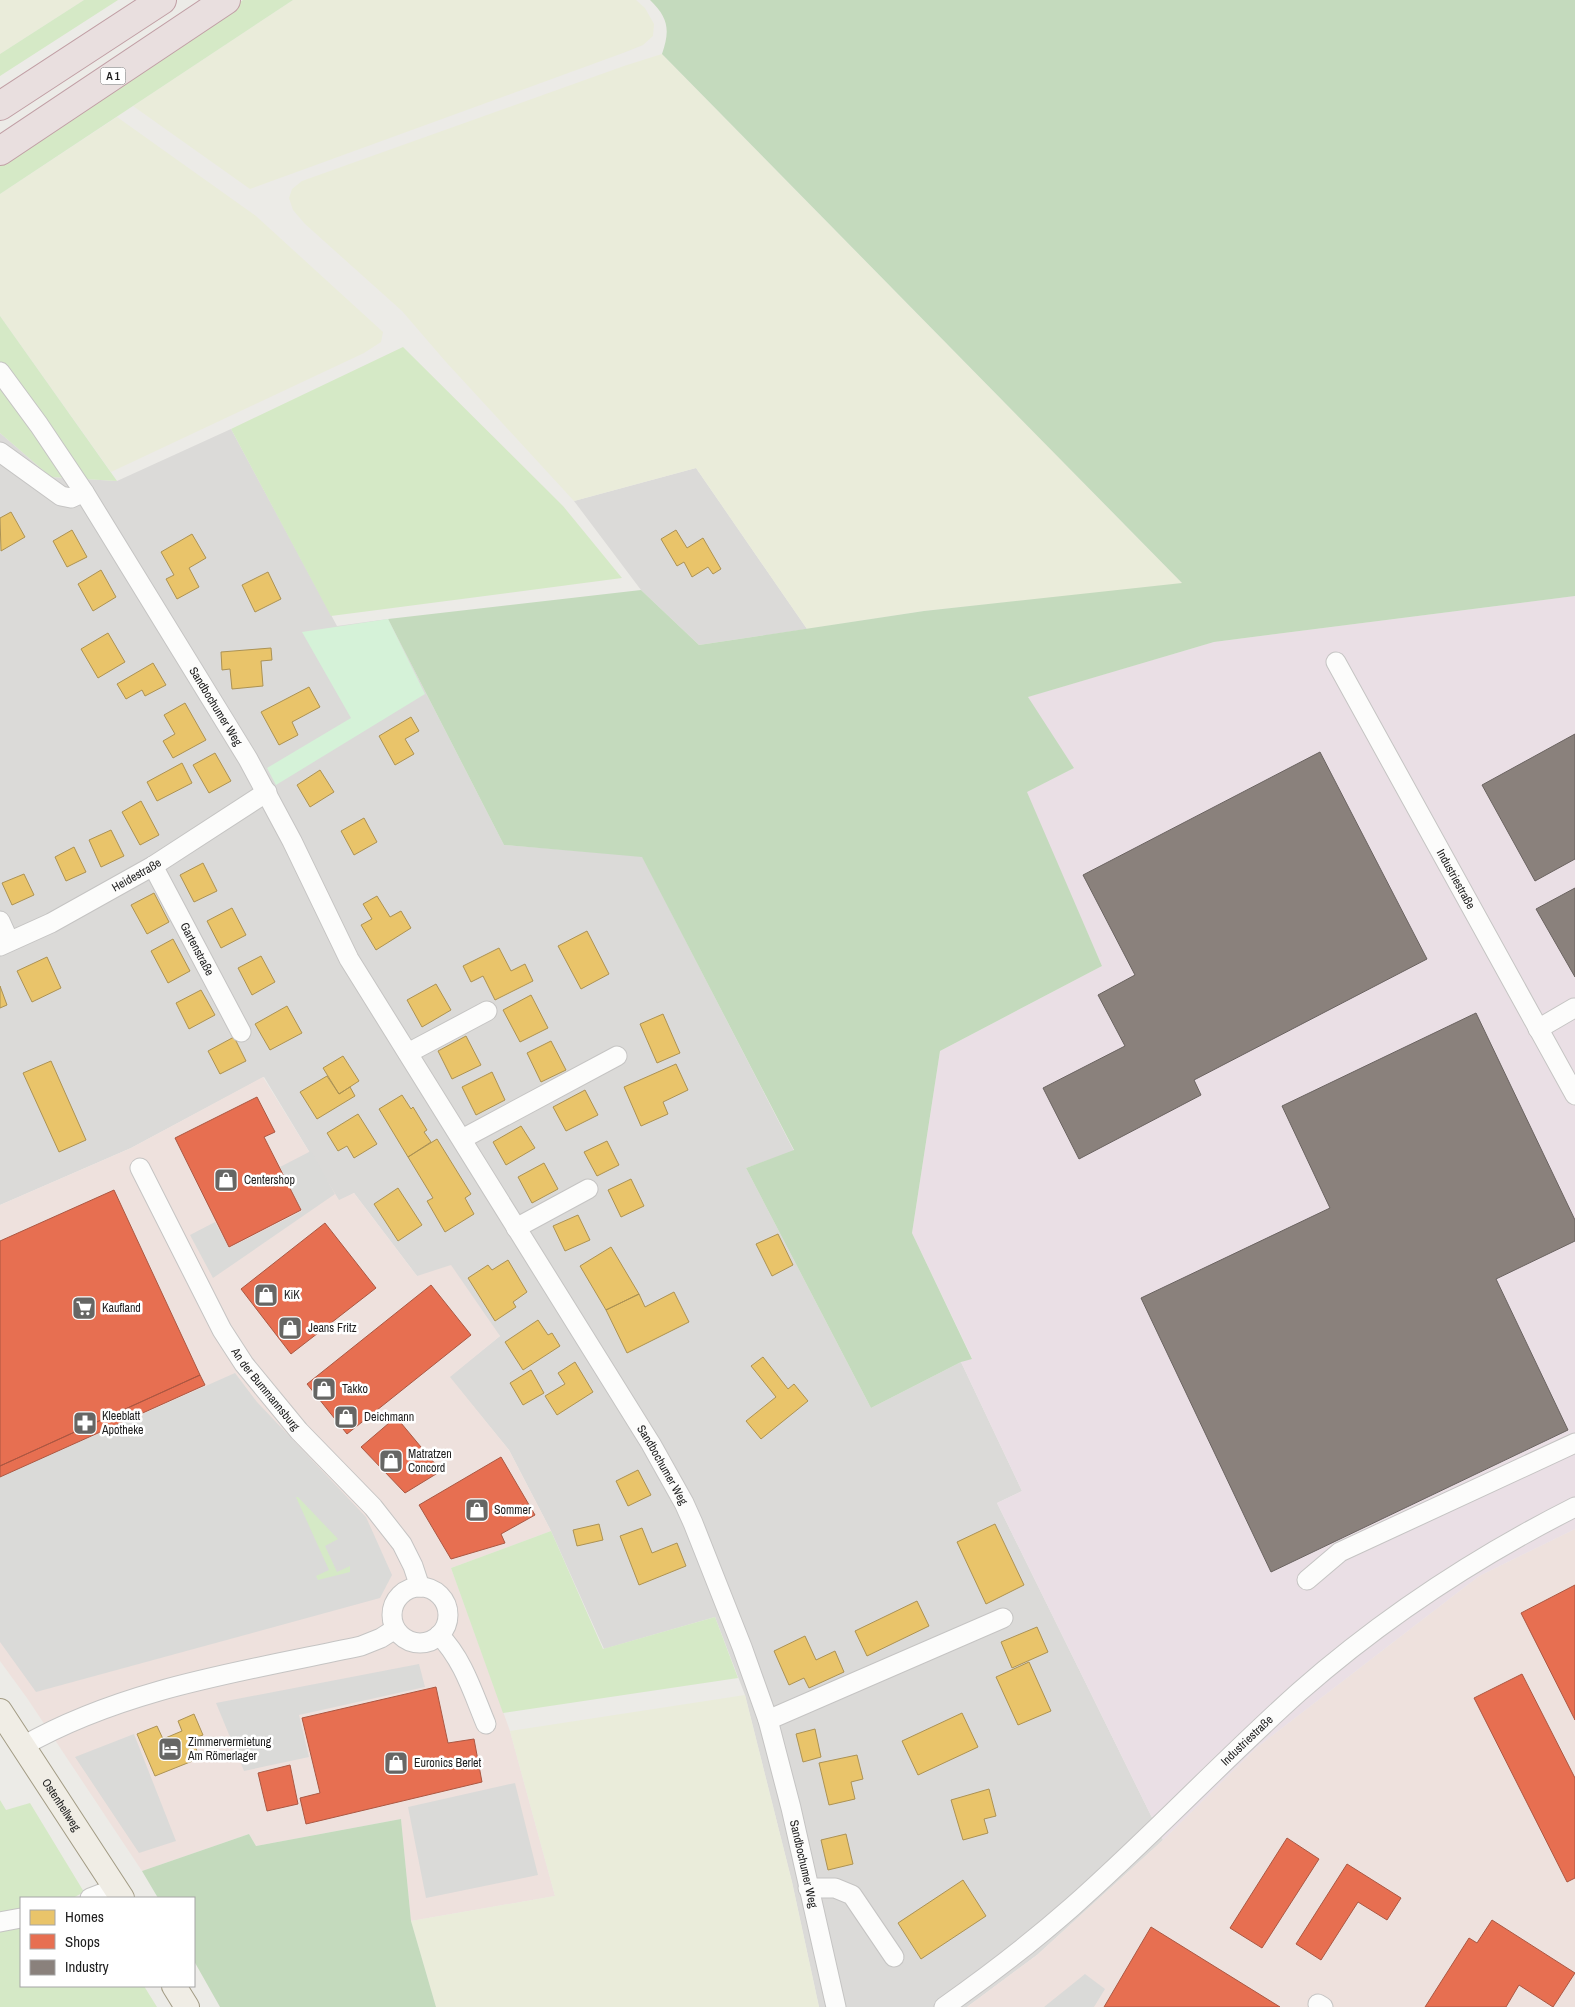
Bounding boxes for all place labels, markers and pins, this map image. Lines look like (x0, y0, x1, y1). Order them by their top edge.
shop icon: Centershop (213, 1167, 239, 1193)
place label: Centershop (244, 1172, 295, 1188)
shop icon: KiK (253, 1282, 279, 1308)
place label: KiK (284, 1287, 300, 1303)
supermarket icon: Kaufland (71, 1295, 97, 1321)
place label: Kaufland (102, 1300, 141, 1316)
shop icon: Jeans Fritz (277, 1315, 303, 1341)
place label: Jeans Fritz (308, 1320, 357, 1336)
shop icon: Takko (311, 1376, 337, 1402)
place label: Takko (342, 1381, 368, 1397)
shop icon: Deichmann (333, 1404, 359, 1430)
place label: Kleeblatt Apotheke (101, 1408, 144, 1438)
place label: Deichmann (364, 1409, 414, 1425)
pharmacy icon: Kleeblatt Apotheke (72, 1410, 98, 1436)
place label: Matratzen Concord (408, 1446, 452, 1476)
shop icon: Matratzen Concord (378, 1448, 404, 1474)
shop icon: Sommer (464, 1497, 490, 1523)
place label: Sommer (494, 1502, 532, 1518)
place label: Zimmervermietung Am Römerlager (187, 1734, 272, 1764)
hotel icon: Zimmervermietung Am Römerlager (157, 1736, 183, 1762)
shop icon: Euronics Berlet (383, 1750, 409, 1776)
place label: Euronics Berlet (414, 1755, 482, 1771)

